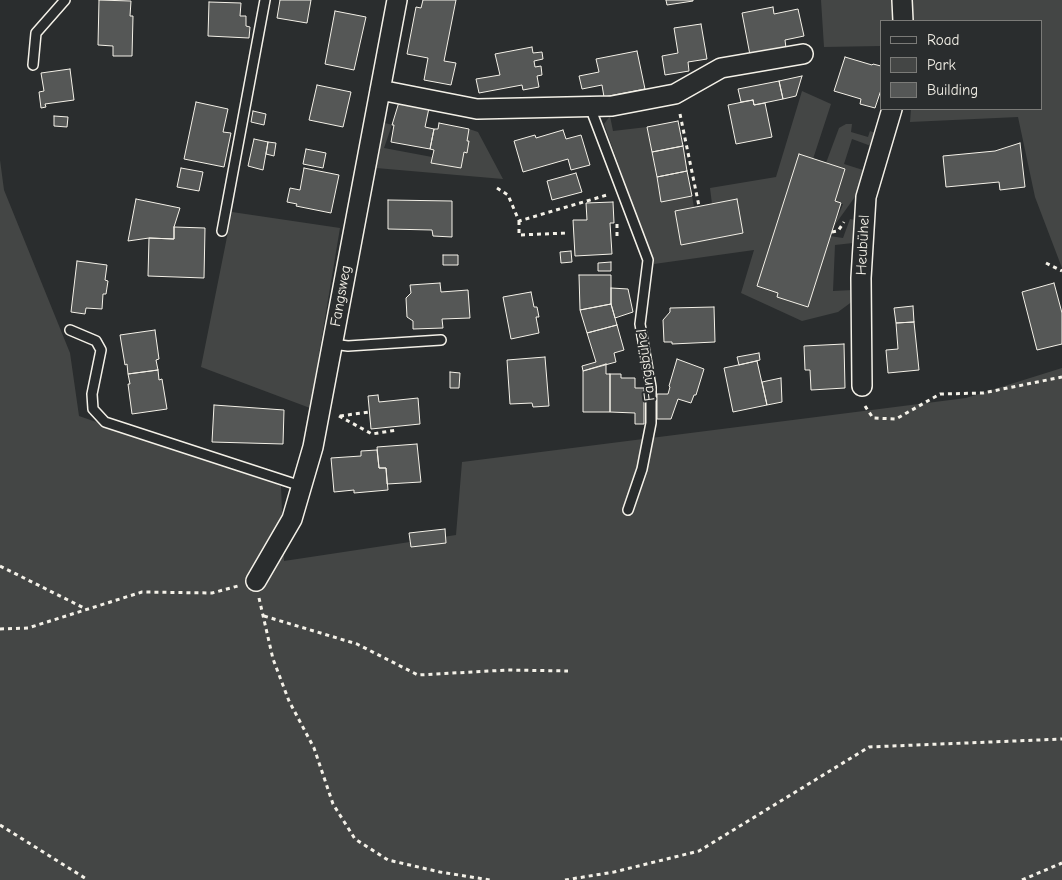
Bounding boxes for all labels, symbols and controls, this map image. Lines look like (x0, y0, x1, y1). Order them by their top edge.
legend (880, 20, 1042, 110)
text: Road (927, 31, 959, 49)
text: Park (927, 56, 956, 74)
text: Building (927, 81, 978, 99)
street label: Heubühel (852, 214, 874, 276)
street label: Fangsweg (327, 264, 355, 328)
street label: Fangsbühel (633, 328, 659, 402)

